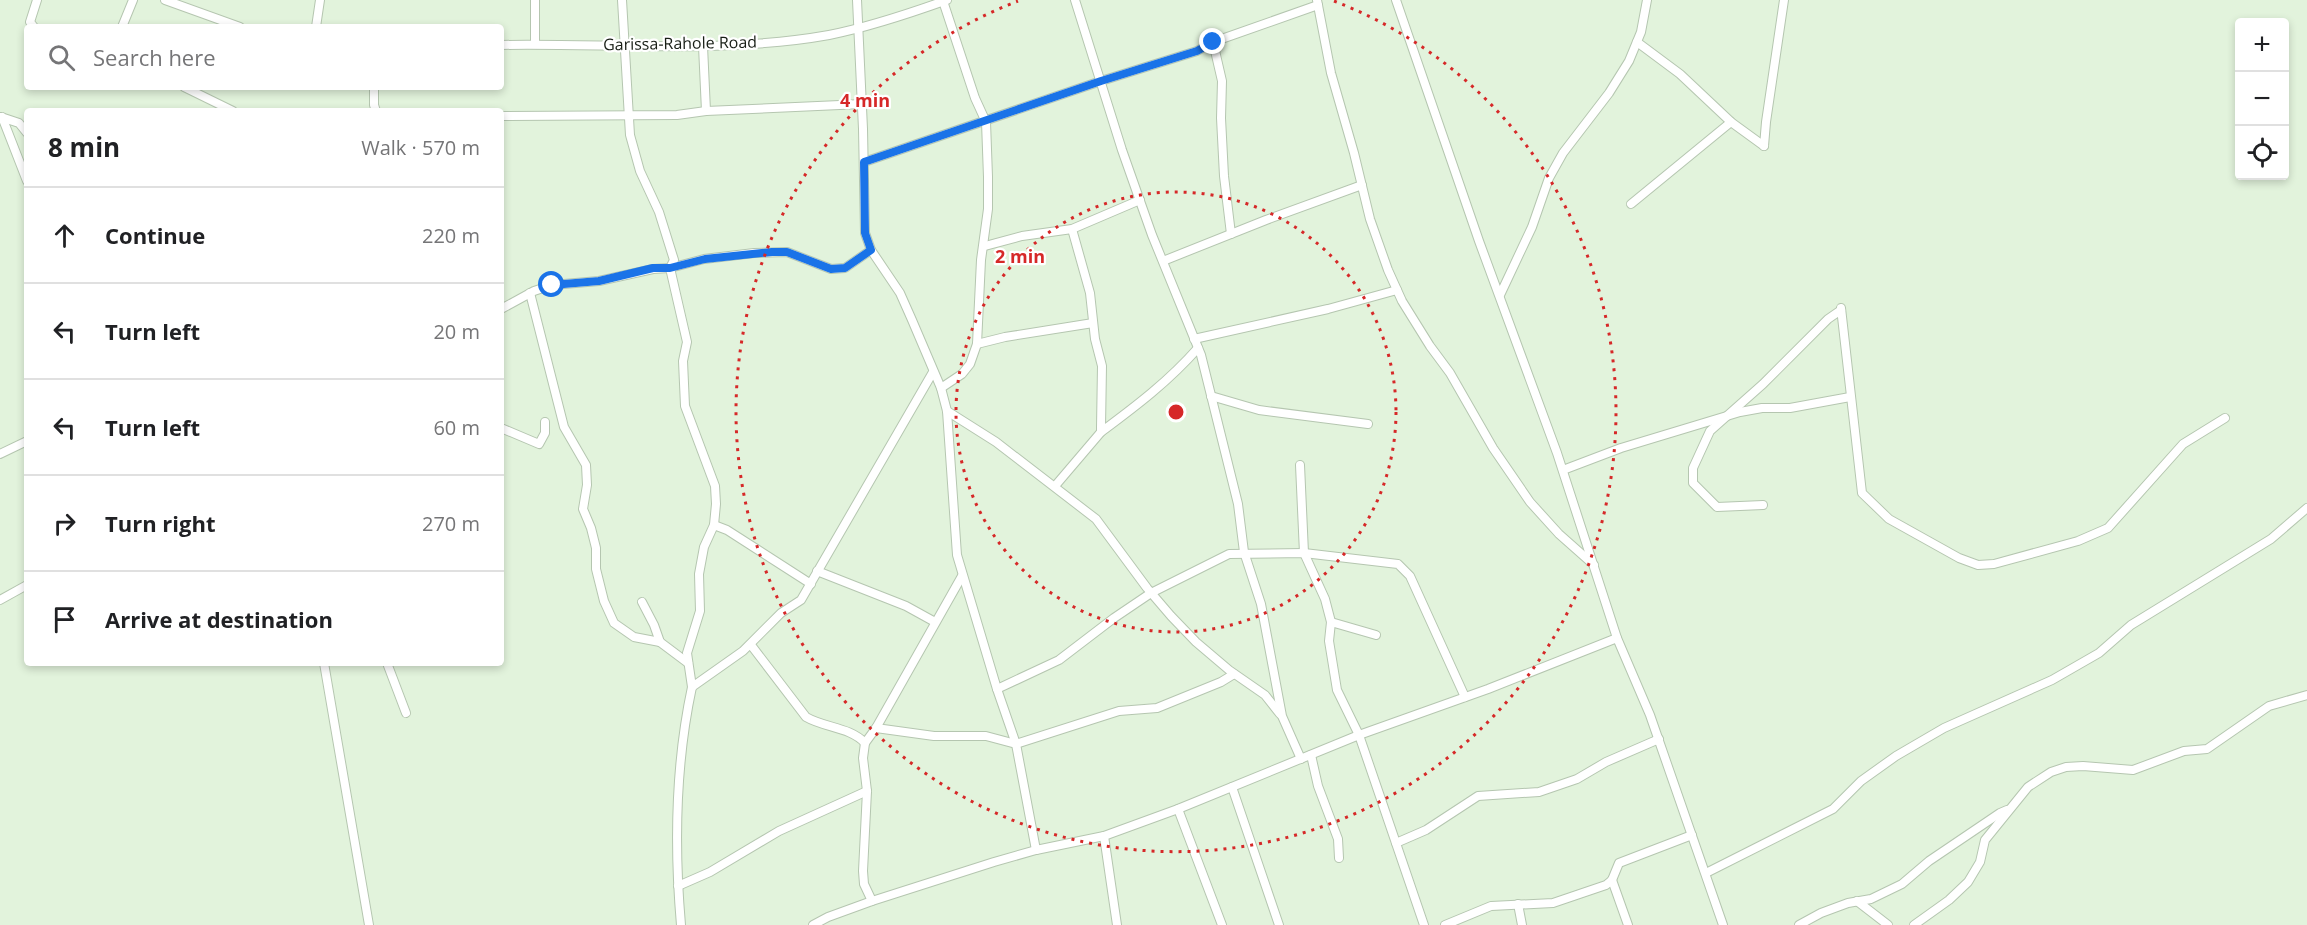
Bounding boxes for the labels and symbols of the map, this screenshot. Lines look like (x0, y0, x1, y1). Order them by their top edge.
route end (1199, 28, 1225, 54)
street label: Garissa-Rahole Road (603, 31, 757, 55)
text: 4 min (840, 88, 890, 112)
text: 2 min (995, 244, 1045, 268)
route start (538, 271, 564, 297)
centre of rings (1166, 402, 1186, 422)

